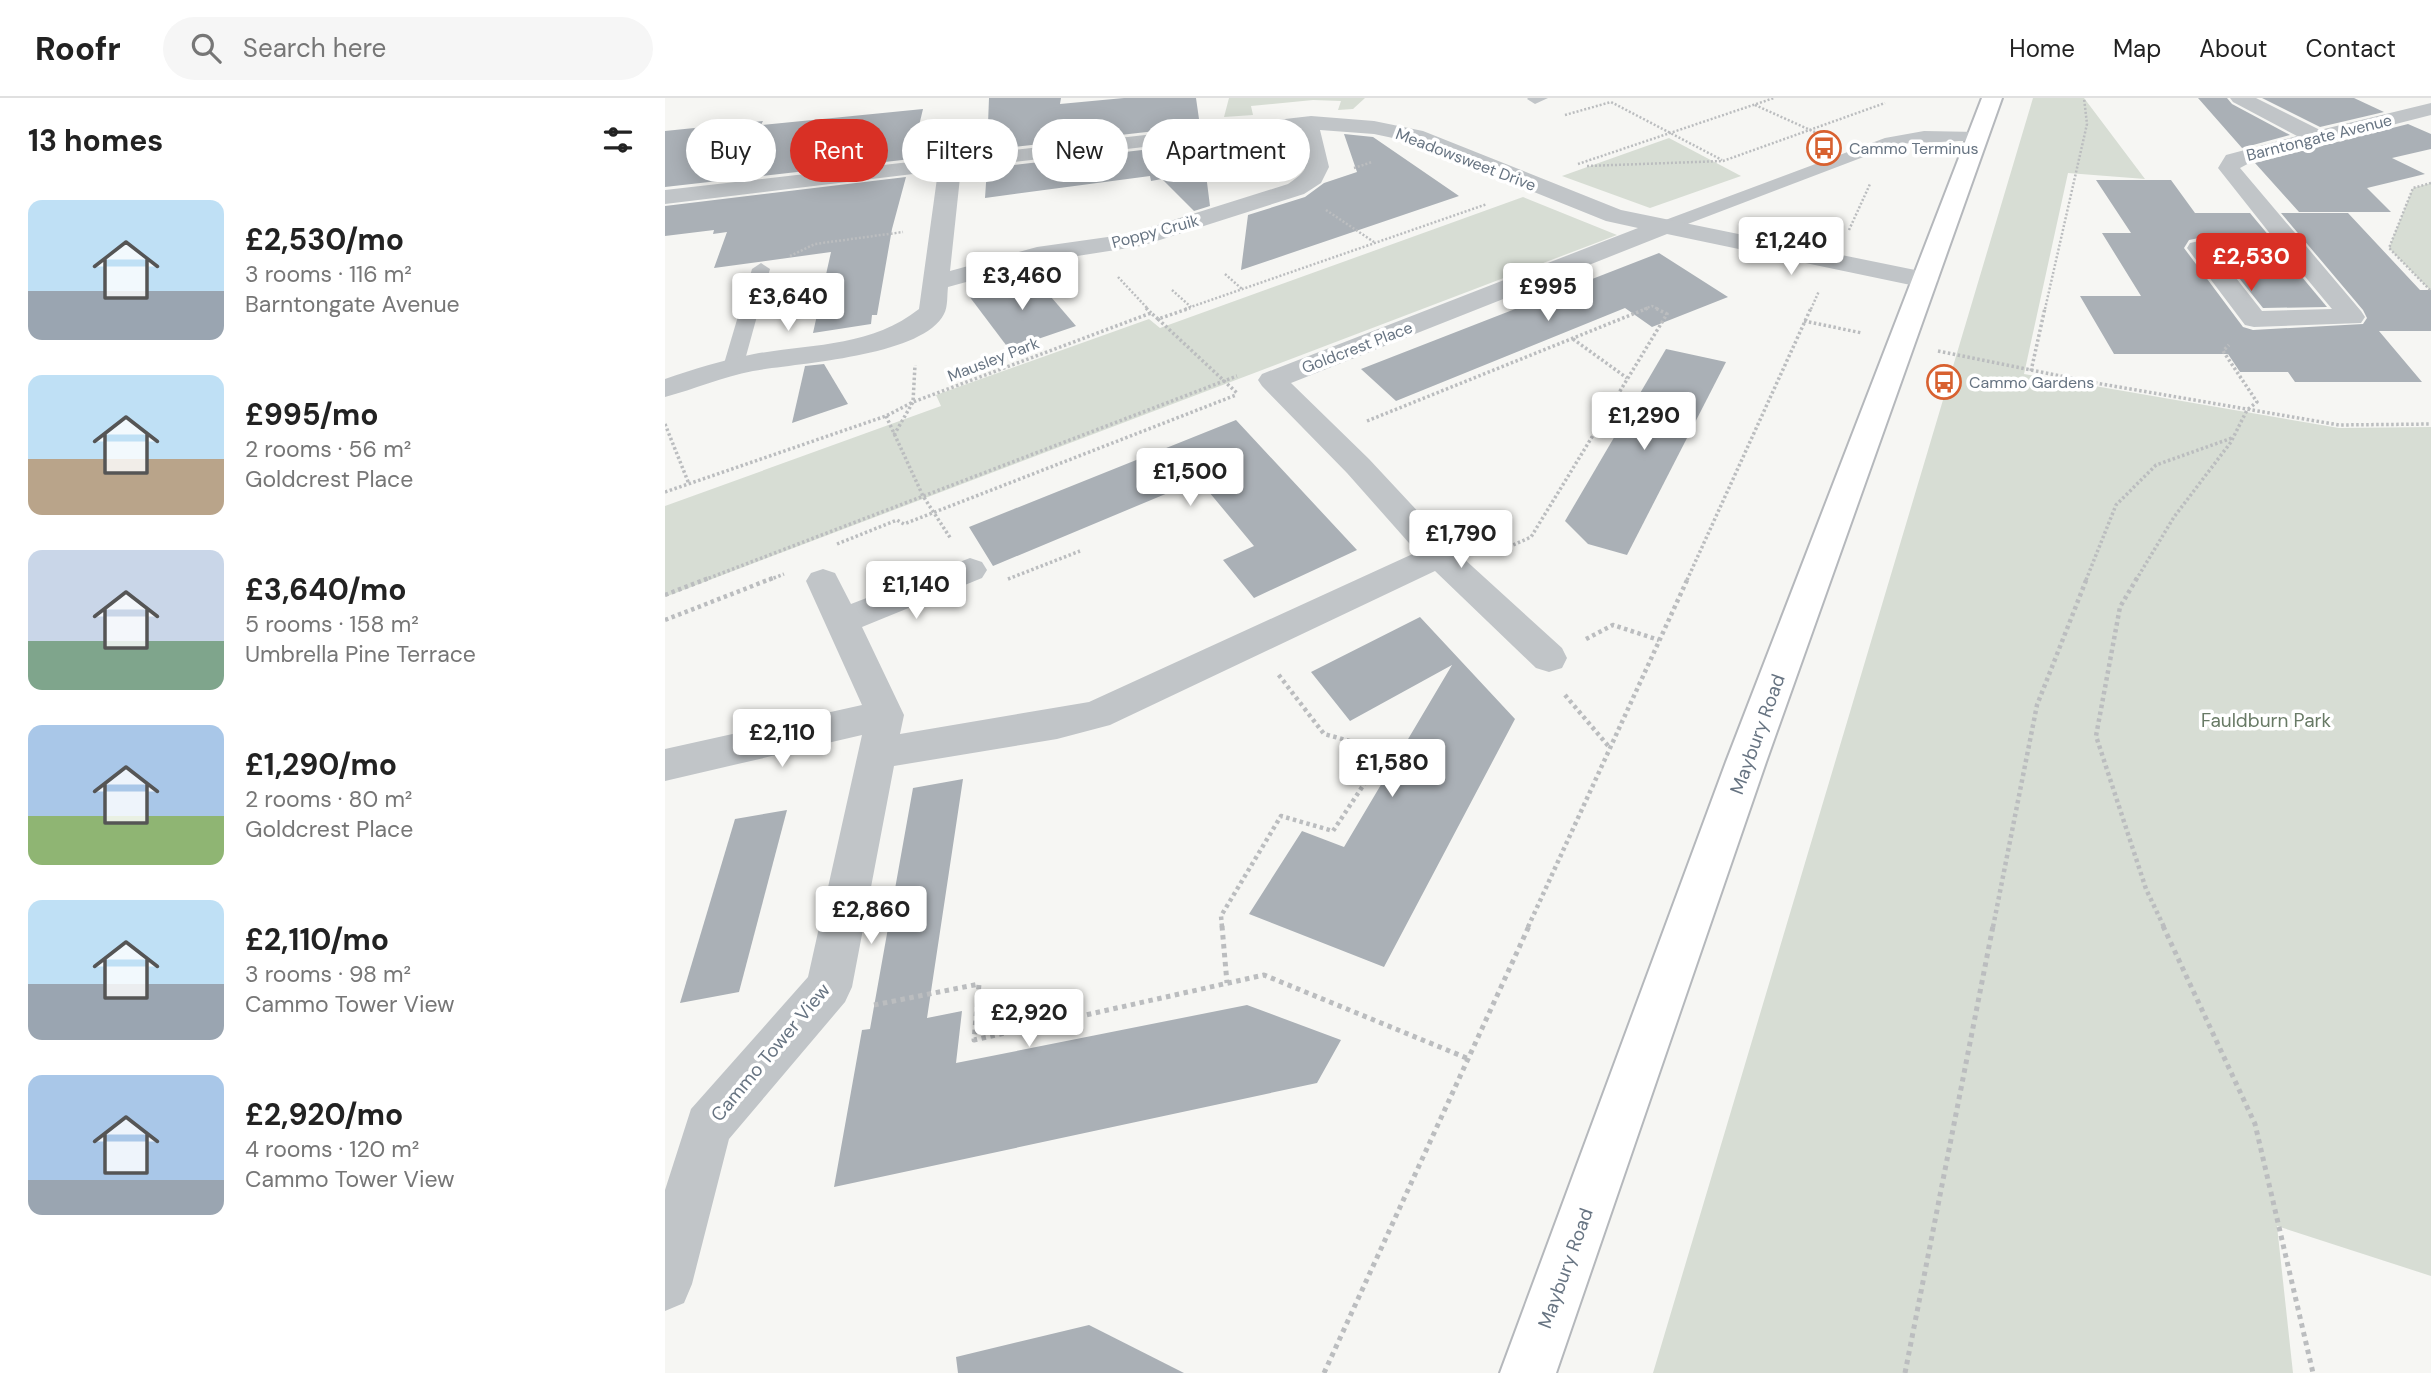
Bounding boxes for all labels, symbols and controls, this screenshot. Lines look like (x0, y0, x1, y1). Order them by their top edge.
search box (163, 17, 653, 80)
text: Roofr (35, 27, 121, 70)
icon: search (187, 29, 225, 67)
text: Search here (243, 31, 386, 65)
text: Home (2009, 33, 2075, 64)
text: Map (2113, 33, 2161, 64)
text: About (2199, 33, 2268, 64)
text: Contact (2306, 33, 2396, 64)
street label: Barntongate Avenue (2244, 109, 2394, 166)
chip: Buy (686, 119, 776, 182)
chip: Rent (790, 119, 888, 182)
chip: Filters (902, 119, 1018, 182)
chip: New (1032, 119, 1128, 182)
chip: Apartment (1142, 119, 1310, 182)
text: 13 homes (28, 121, 163, 160)
icon: filters (599, 121, 637, 159)
street label: Meadowsweet Drive (1393, 123, 1539, 196)
bus stop icon: Cammo Terminus (1805, 129, 1843, 167)
place label: Cammo Terminus (1849, 138, 1978, 159)
street label: Poppy Cruik (1109, 210, 1201, 253)
pin: £1,240 (1734, 218, 1848, 277)
text: £2,530/mo (245, 220, 404, 259)
text: £1,240 (1755, 225, 1827, 255)
icon: home (84, 228, 168, 312)
pin: £2,530 (2194, 234, 2308, 293)
text: £2,530 (2212, 241, 2290, 271)
pin: £3,460 (965, 252, 1079, 312)
text: 3 rooms · 116 m² (245, 259, 412, 289)
text: £3,460 (982, 260, 1062, 290)
pin: £995 (1507, 264, 1589, 323)
text: £995 (1519, 271, 1577, 301)
pin: £3,640 (731, 274, 845, 333)
text: £3,640 (748, 281, 828, 311)
text: Barntongate Avenue (245, 289, 460, 319)
street label: Goldcrest Place (1299, 317, 1416, 378)
street label: Mausley Park (944, 332, 1042, 387)
bus stop icon: Cammo Gardens (1925, 363, 1963, 401)
place label: Cammo Gardens (1969, 372, 2094, 393)
pin: £1,290 (1587, 392, 1701, 452)
text: £995/mo (245, 395, 378, 434)
text: £1,290 (1608, 400, 1680, 430)
icon: home (84, 403, 168, 487)
text: 2 rooms · 56 m² (245, 434, 411, 464)
pin: £1,500 (1133, 448, 1247, 508)
text: £1,500 (1152, 456, 1228, 486)
text: Goldcrest Place (245, 464, 413, 494)
pin: £1,790 (1404, 510, 1518, 570)
text: £1,790 (1425, 518, 1497, 548)
pin: £1,140 (859, 561, 973, 621)
text: £1,140 (882, 569, 950, 599)
text: £3,640/mo (245, 570, 407, 609)
icon: home (84, 578, 168, 662)
text: 5 rooms · 158 m² (245, 609, 419, 639)
text: Umbrella Pine Terrace (245, 639, 476, 669)
street label: Maybury Road (1724, 671, 1791, 798)
park label: Fauldburn Park (2201, 708, 2332, 733)
pin: £2,110 (725, 710, 839, 769)
text: £2,110 (749, 717, 815, 747)
pin: £1,580 (1335, 740, 1449, 799)
text: £1,290/mo (245, 745, 397, 784)
text: £1,580 (1355, 747, 1429, 777)
icon: home (84, 753, 168, 837)
text: 2 rooms · 80 m² (245, 784, 412, 814)
text: Goldcrest Place (245, 814, 413, 844)
pin: £2,860 (814, 886, 928, 946)
text: £2,860 (832, 894, 910, 924)
text: £2,110/mo (245, 920, 389, 959)
icon: home (84, 928, 168, 1012)
text: 3 rooms · 98 m² (245, 959, 411, 989)
street label: Cammo Tower View (705, 978, 836, 1127)
text: Cammo Tower View (245, 989, 455, 1019)
pin: £2,920 (972, 990, 1086, 1049)
text: £2,920 (990, 997, 1068, 1027)
text: £2,920/mo (245, 1095, 403, 1134)
icon: home (84, 1103, 168, 1187)
text: 4 rooms · 120 m² (245, 1134, 419, 1164)
text: Cammo Tower View (245, 1164, 455, 1194)
street label: Maybury Road (1532, 1205, 1599, 1332)

